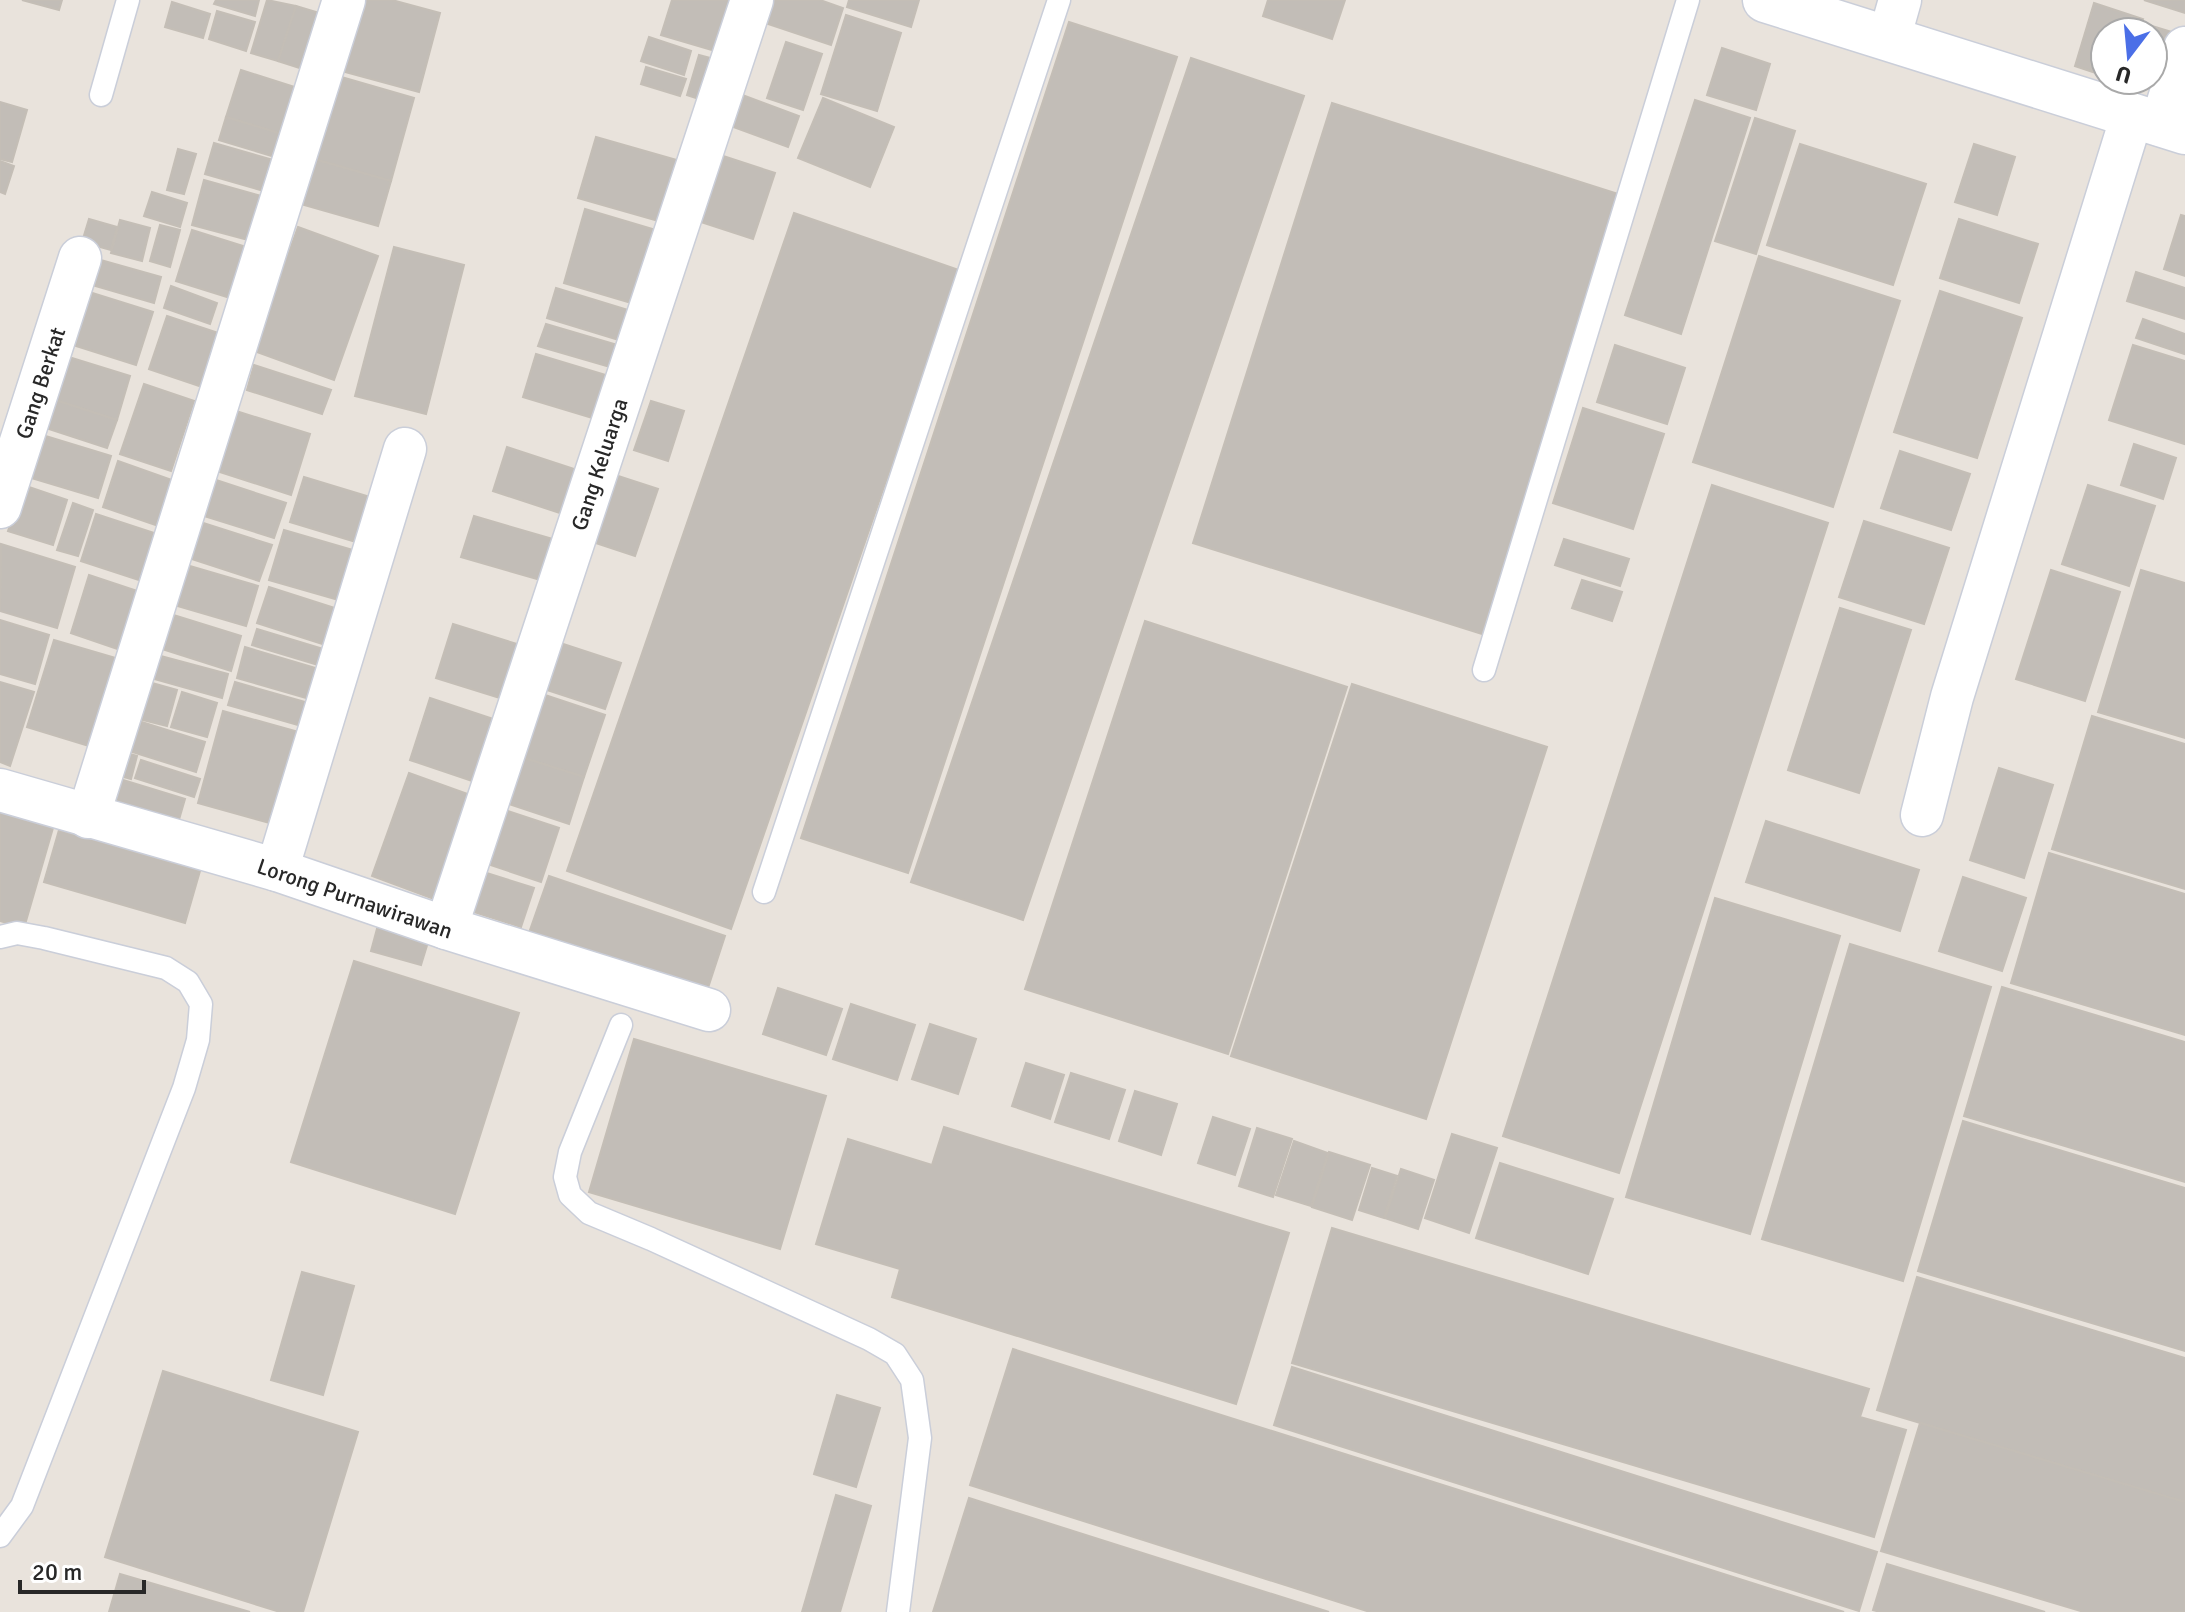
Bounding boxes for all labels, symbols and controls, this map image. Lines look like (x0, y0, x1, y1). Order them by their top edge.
north arrow (2089, 16, 2169, 96)
text: U (2113, 60, 2134, 90)
street label: Gang Berkat (10, 324, 71, 442)
street label: Gang Keluarga (565, 395, 634, 534)
street label: Lorong Purnawirawan (254, 852, 456, 945)
scale bar (20, 1544, 144, 1594)
text: 20 m (32, 1557, 82, 1587)

